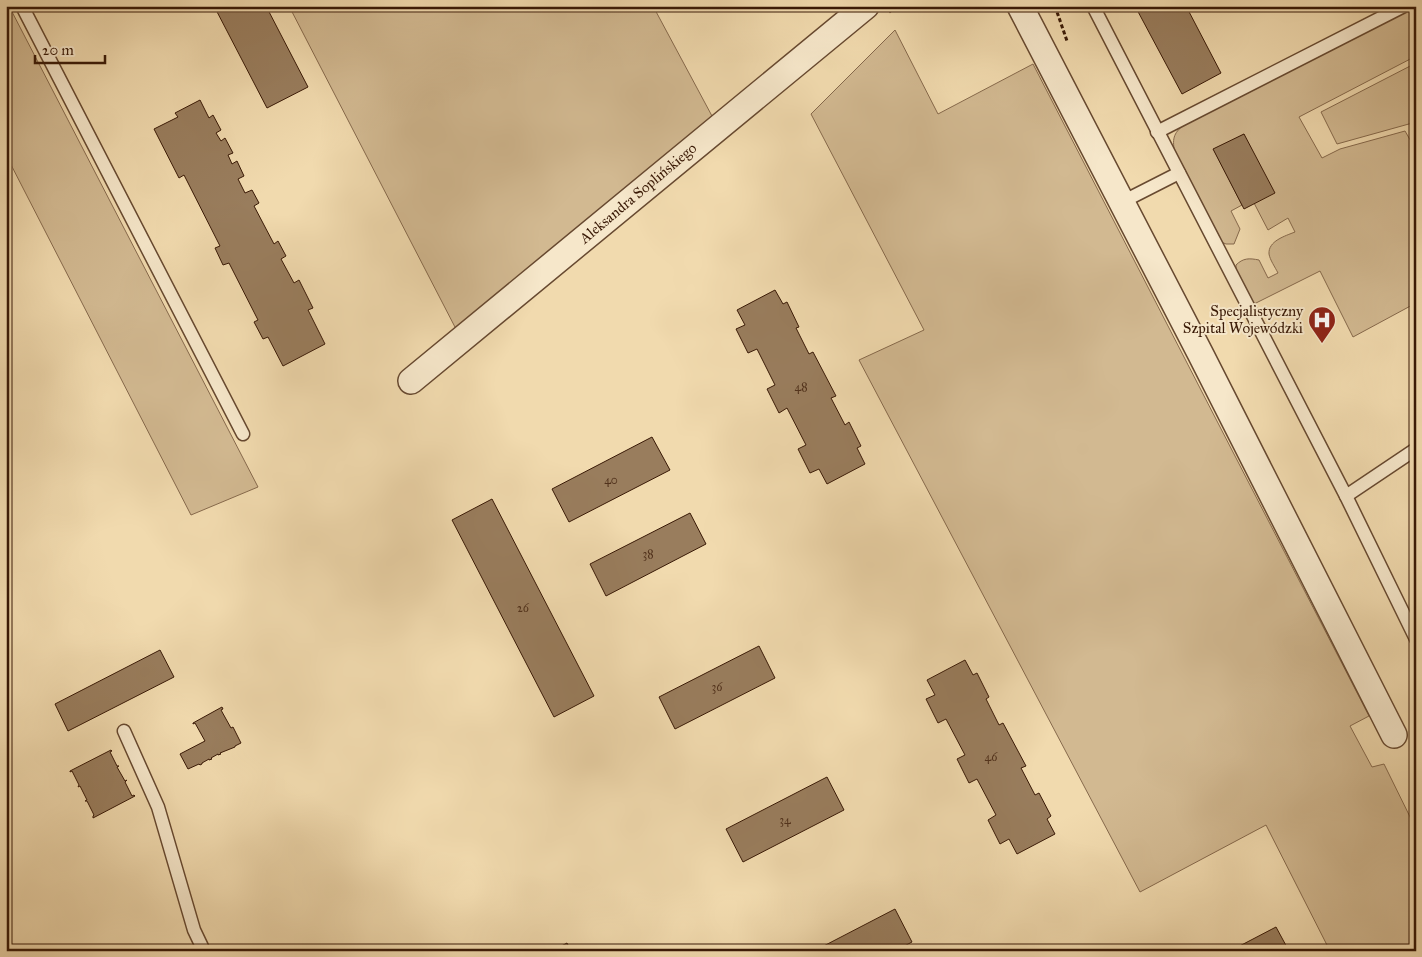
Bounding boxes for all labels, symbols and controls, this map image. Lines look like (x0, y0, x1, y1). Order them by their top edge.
scale bar (35, 32, 105, 64)
text: 20 m (42, 41, 74, 59)
street label: Aleksandra Soplińskiego (575, 139, 700, 248)
place label: Specjalistyczny Szpital Wojewódzki (1183, 302, 1304, 337)
hospital icon: Specjalistyczny Szpital Wojewódzki (1307, 305, 1337, 344)
house number: 48 (794, 380, 808, 394)
house number: 40 (604, 473, 618, 487)
house number: 38 (642, 547, 654, 561)
house number: 26 (517, 601, 530, 615)
house number: 36 (712, 680, 723, 694)
house number: 46 (985, 750, 998, 764)
house number: 34 (779, 813, 791, 827)

